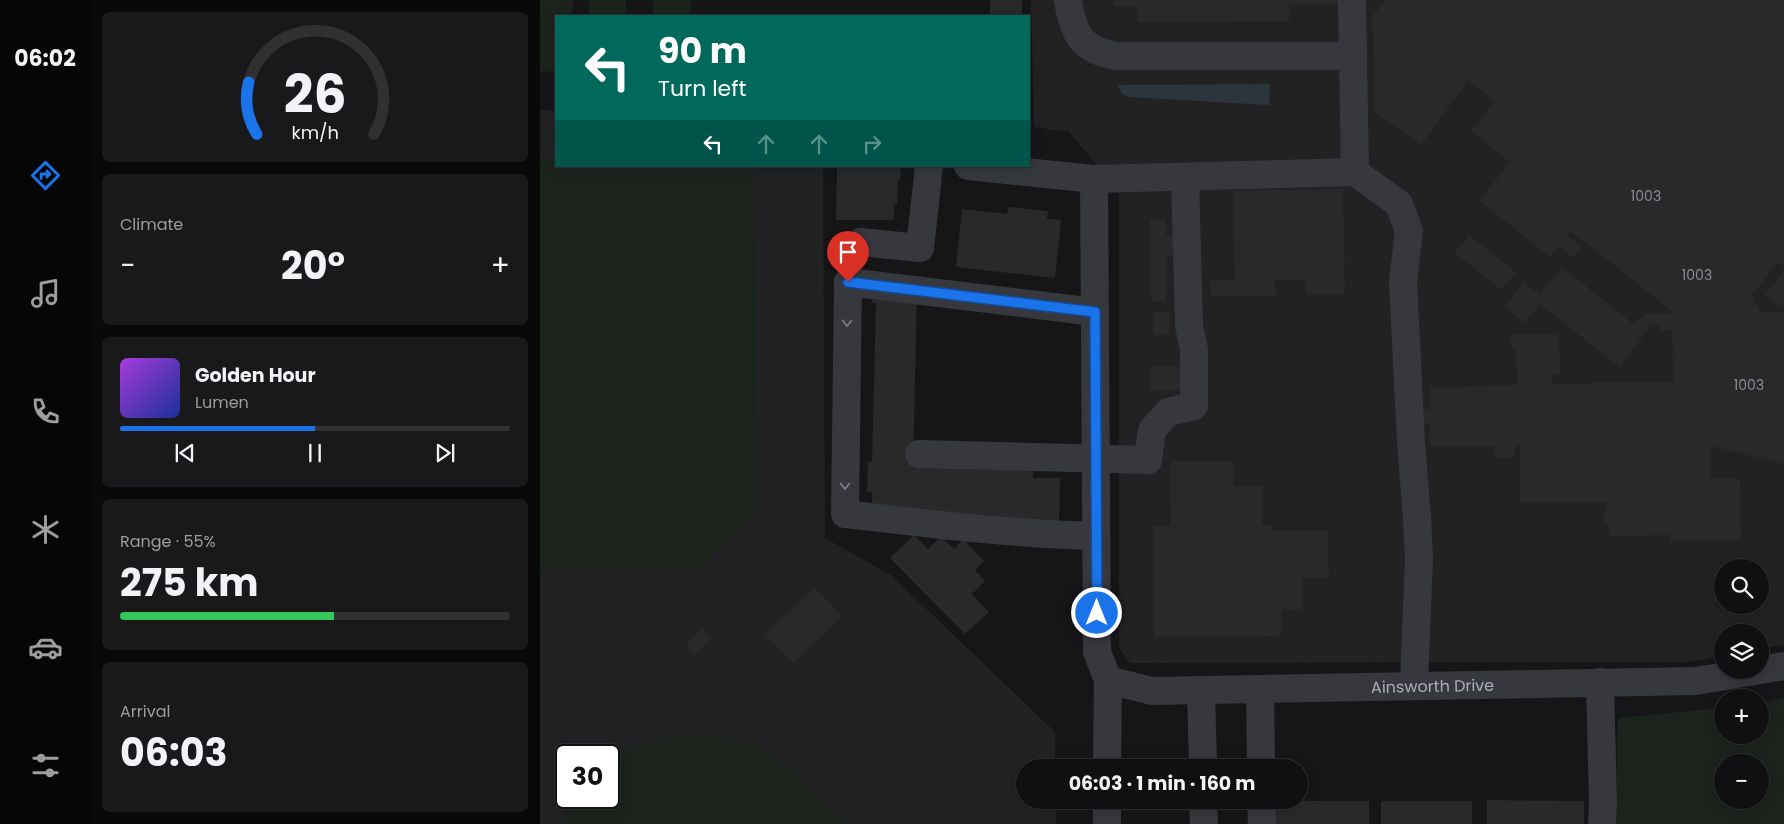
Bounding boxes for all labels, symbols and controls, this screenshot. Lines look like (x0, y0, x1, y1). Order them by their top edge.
text: 90 m (658, 26, 747, 75)
icon: left (575, 35, 640, 100)
text: 06:02 (14, 43, 76, 74)
text: 26 (284, 58, 346, 131)
text: Turn left (658, 73, 746, 104)
text: km/h (291, 120, 339, 145)
icon: left (699, 130, 727, 158)
icon: ahead (752, 130, 780, 158)
icon: ahead (805, 130, 833, 158)
icon: right (858, 130, 886, 158)
icon: directions (28, 158, 63, 193)
house number: 1003 (1631, 186, 1661, 206)
text: Climate (120, 213, 183, 236)
pin (827, 231, 869, 282)
icon: arrive (834, 238, 862, 266)
text: 20° (281, 239, 345, 292)
text: − (120, 246, 135, 285)
text: + (491, 246, 510, 285)
house number: 1003 (1682, 265, 1712, 285)
icon: music (28, 276, 63, 311)
one-way arrow (842, 320, 852, 328)
text: Golden Hour (195, 362, 316, 389)
house number: 1003 (1734, 375, 1764, 395)
text: Lumen (195, 391, 249, 414)
icon: phone (28, 394, 63, 429)
icon: previous (171, 439, 199, 467)
icon: pause (301, 439, 329, 467)
icon: next (431, 439, 459, 467)
one-way arrow (840, 482, 851, 490)
icon: climate (28, 512, 63, 547)
text: Range · 55% (120, 530, 216, 553)
text: 275 km (120, 556, 259, 609)
map controls (1714, 559, 1769, 809)
button: search (1714, 559, 1769, 614)
position arrow (1070, 586, 1122, 638)
button: layers (1714, 624, 1769, 679)
icon: car (28, 630, 63, 665)
street label: Ainsworth Drive (1371, 674, 1494, 699)
button: + (1714, 689, 1769, 744)
text: Arrival (120, 700, 170, 723)
text: 06:03 (120, 726, 228, 779)
speed limit sign: 30 (555, 744, 620, 809)
icon: filters (28, 748, 63, 783)
button: − (1714, 754, 1769, 809)
text: 06:03 · 1 min · 160 m (1069, 770, 1255, 797)

